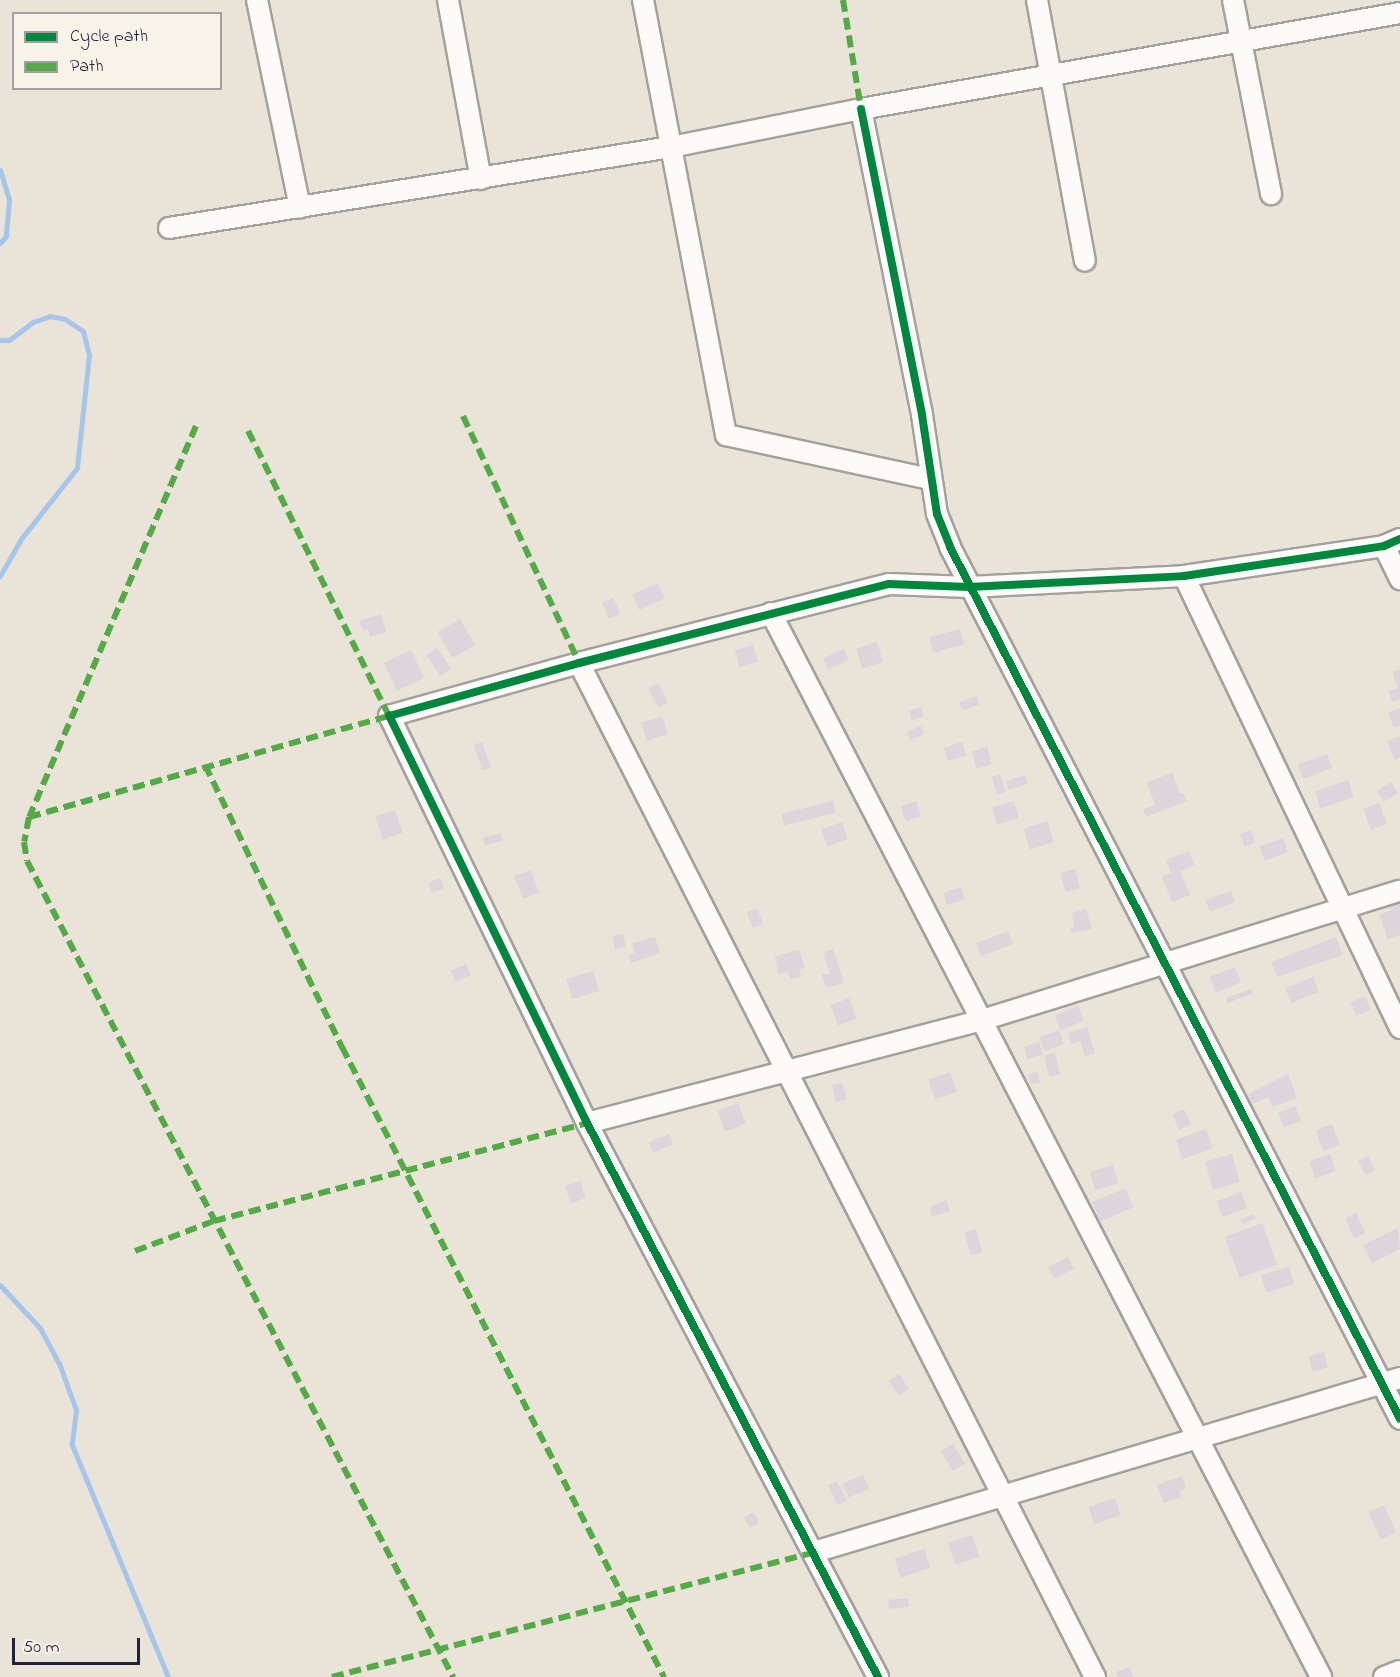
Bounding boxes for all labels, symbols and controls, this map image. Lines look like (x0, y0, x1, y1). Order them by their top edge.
legend (12, 12, 222, 90)
text: Cycle path (70, 24, 148, 50)
text: Path (70, 54, 104, 80)
scale bar (15, 1626, 142, 1664)
text: 50 m (23, 1635, 60, 1661)

